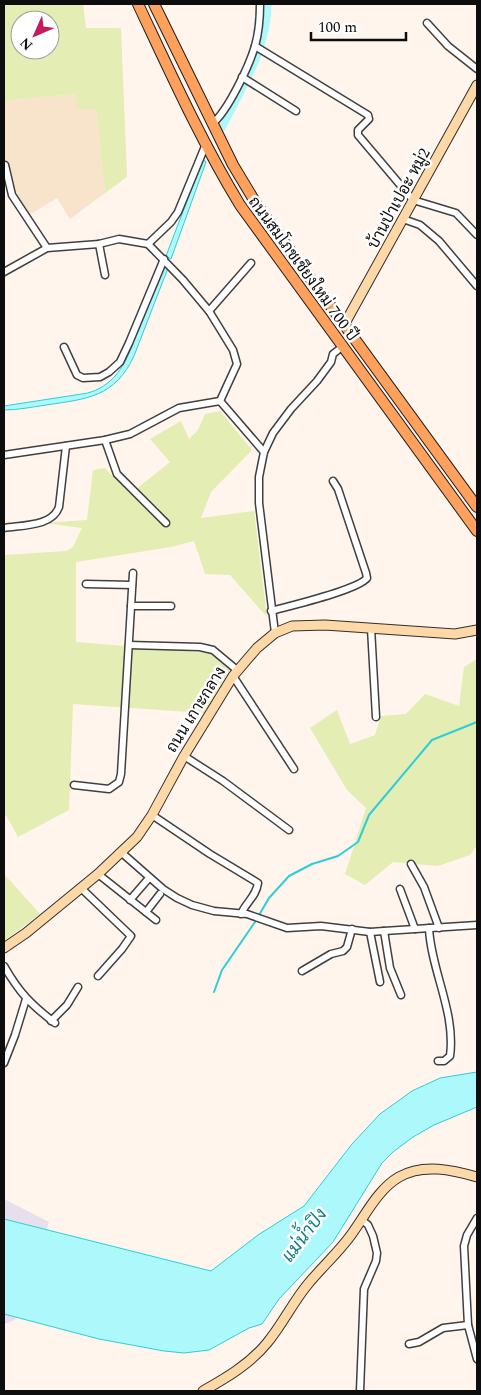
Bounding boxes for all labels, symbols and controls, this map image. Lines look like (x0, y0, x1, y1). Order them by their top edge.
north arrow (10, 10, 60, 60)
scale bar (311, 10, 406, 42)
text: 100 m (318, 16, 357, 39)
text: N (15, 32, 38, 55)
street label: บ้านป่าเปอะ หมู่2 (361, 144, 436, 253)
street label: ถนนสมโภชเชียงใหม่ 700 ปี (242, 191, 364, 346)
street label: ถนน เกาะกลาง (160, 662, 232, 757)
water label: แม่น้ำปิง (273, 1201, 334, 1268)

